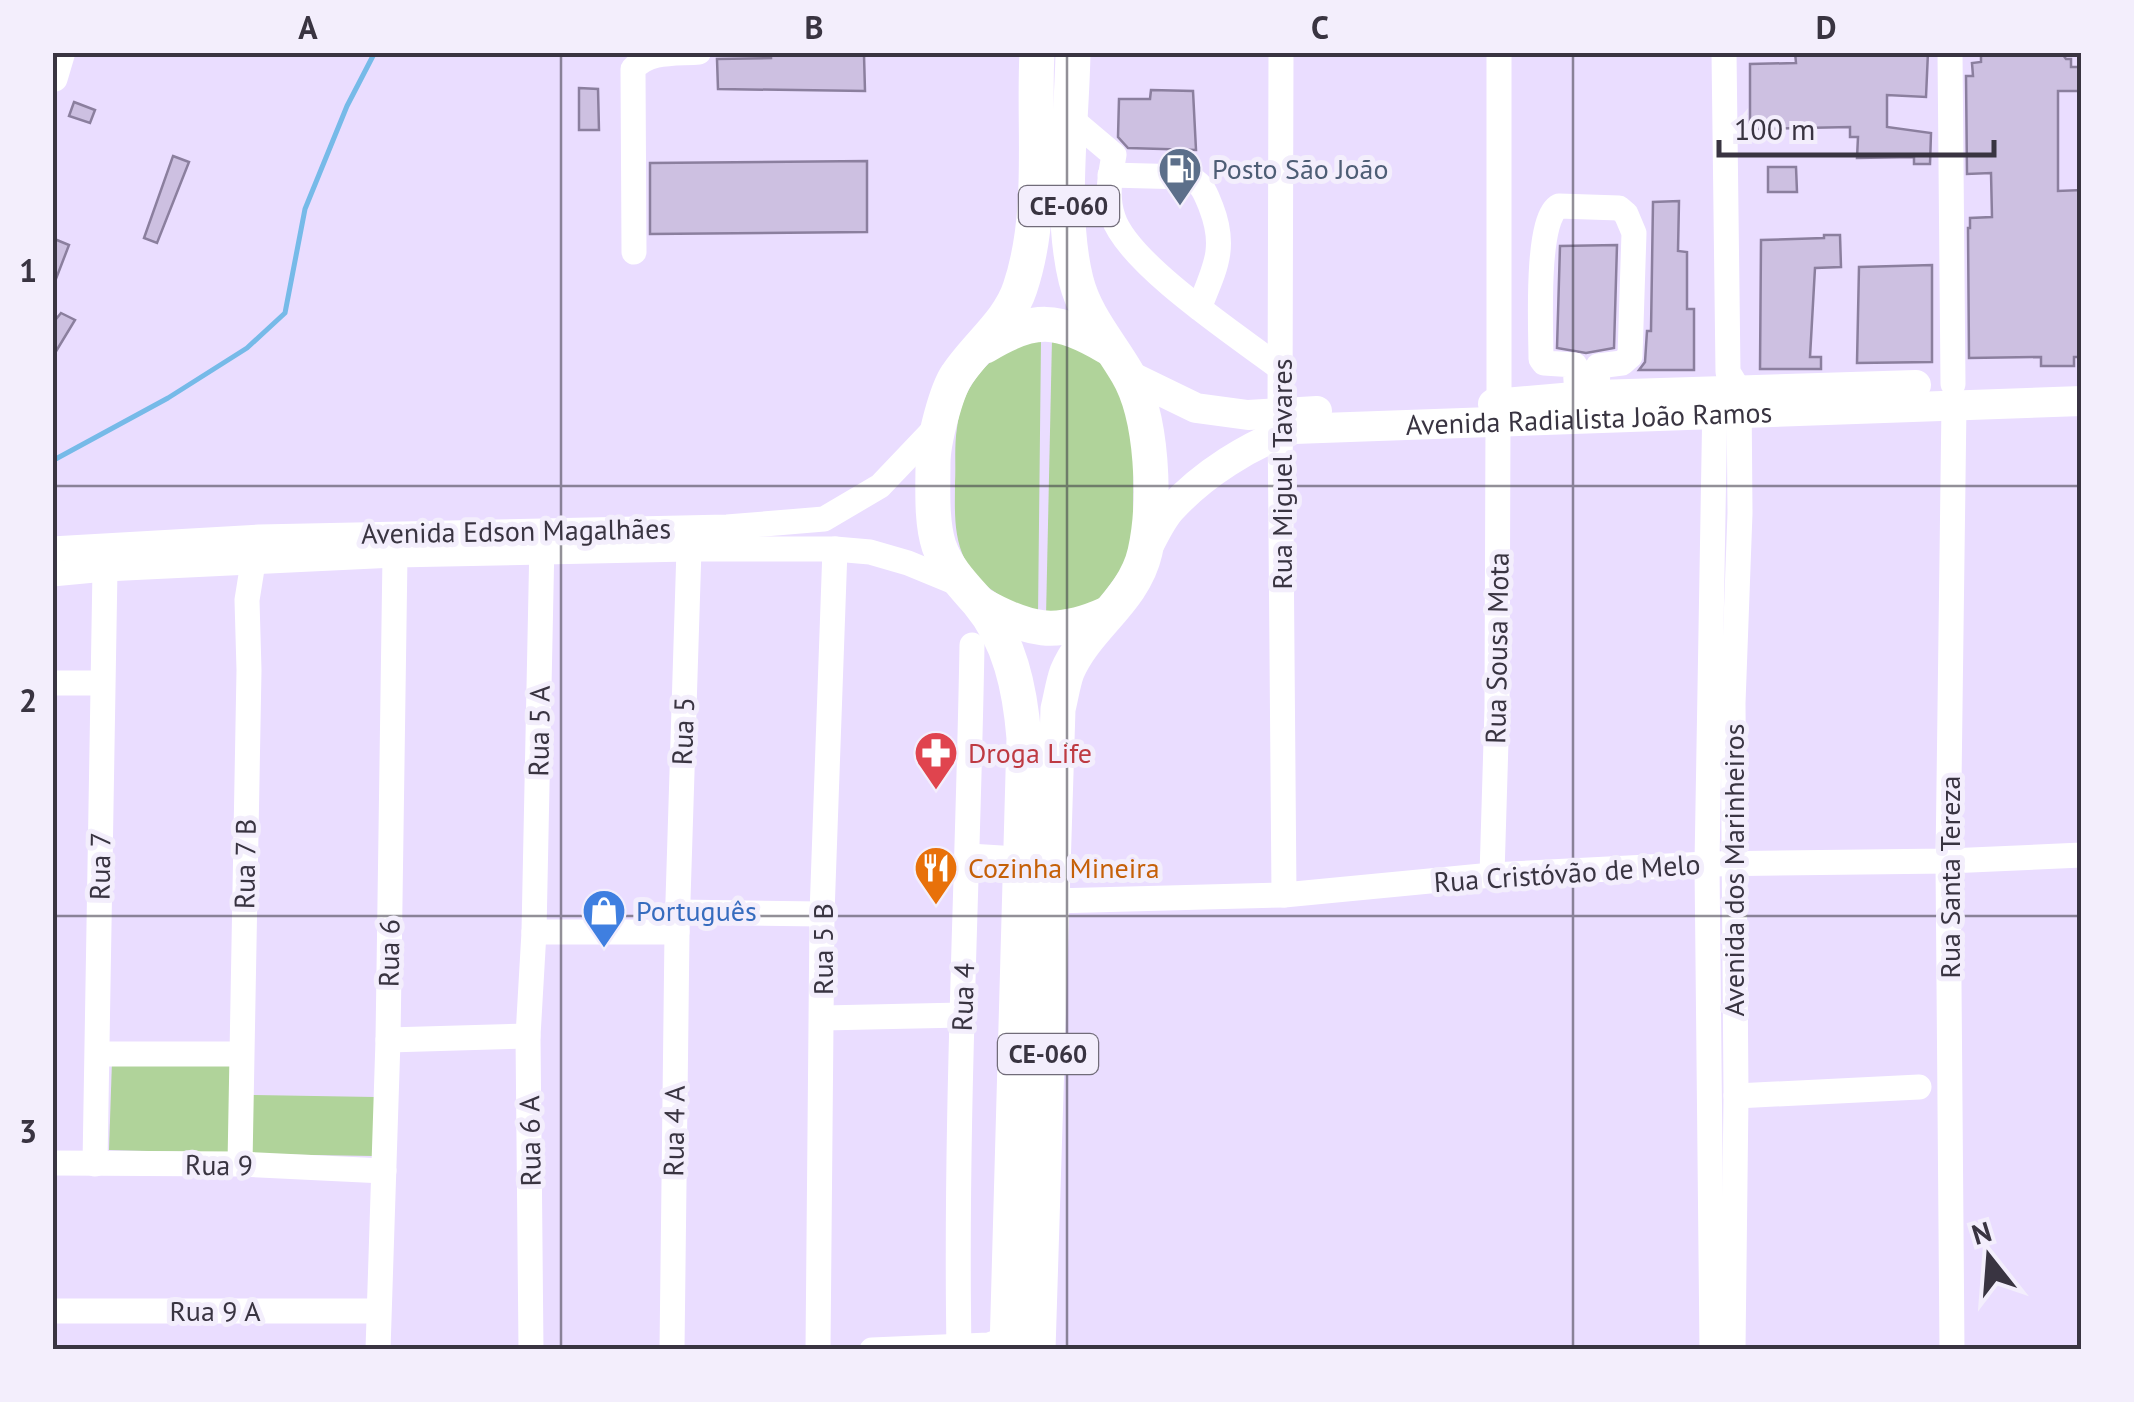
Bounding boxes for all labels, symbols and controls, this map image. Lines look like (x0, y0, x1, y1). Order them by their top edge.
text: A (298, 6, 318, 48)
text: B (805, 6, 823, 48)
text: C (1311, 6, 1329, 48)
text: D (1816, 6, 1836, 48)
scale bar (1719, 95, 1994, 157)
text: 100 m (1734, 109, 1815, 148)
fuel station icon: Posto São João (1157, 146, 1203, 207)
place label: Posto São João (1212, 150, 1388, 187)
road number: CE-060 (1019, 186, 1119, 226)
text: 1 (19, 249, 37, 291)
street label: Rua Miguel Tavares (1263, 358, 1300, 590)
street label: Avenida Radialista João Ramos (1405, 393, 1773, 443)
street label: Avenida Edson Magalhães (361, 509, 671, 552)
street label: Rua Sousa Mota (1476, 552, 1517, 744)
text: 2 (19, 679, 37, 721)
street label: Rua 5 A (519, 685, 558, 777)
street label: Rua 5 (663, 696, 702, 766)
street label: Avenida dos Marinheiros (1715, 723, 1752, 1017)
pharmacy icon: Droga Life (913, 730, 959, 791)
place label: Droga Life (968, 734, 1092, 771)
street label: Rua Santa Tereza (1931, 776, 1968, 978)
street label: Rua 7 B (225, 818, 264, 910)
street label: Rua 7 (80, 832, 119, 900)
restaurant icon: Cozinha Mineira (913, 845, 959, 906)
street label: Rua Cristóvão de Melo (1432, 845, 1702, 900)
place label: Cozinha Mineira (968, 849, 1160, 886)
shop icon: Português (581, 888, 627, 949)
place label: Português (636, 892, 757, 929)
street label: Rua 5 B (804, 903, 841, 995)
street label: Rua 6 (369, 919, 408, 987)
street label: Rua 4 (943, 962, 982, 1032)
road number: CE-060 (998, 1034, 1098, 1074)
street label: Rua 4 A (654, 1085, 693, 1177)
street label: Rua 6 A (510, 1095, 549, 1187)
text: 3 (19, 1110, 37, 1152)
street label: Rua 9 (185, 1145, 253, 1184)
north arrow (1939, 1207, 2039, 1307)
text: N (1967, 1212, 1996, 1253)
street label: Rua 9 A (169, 1292, 261, 1329)

